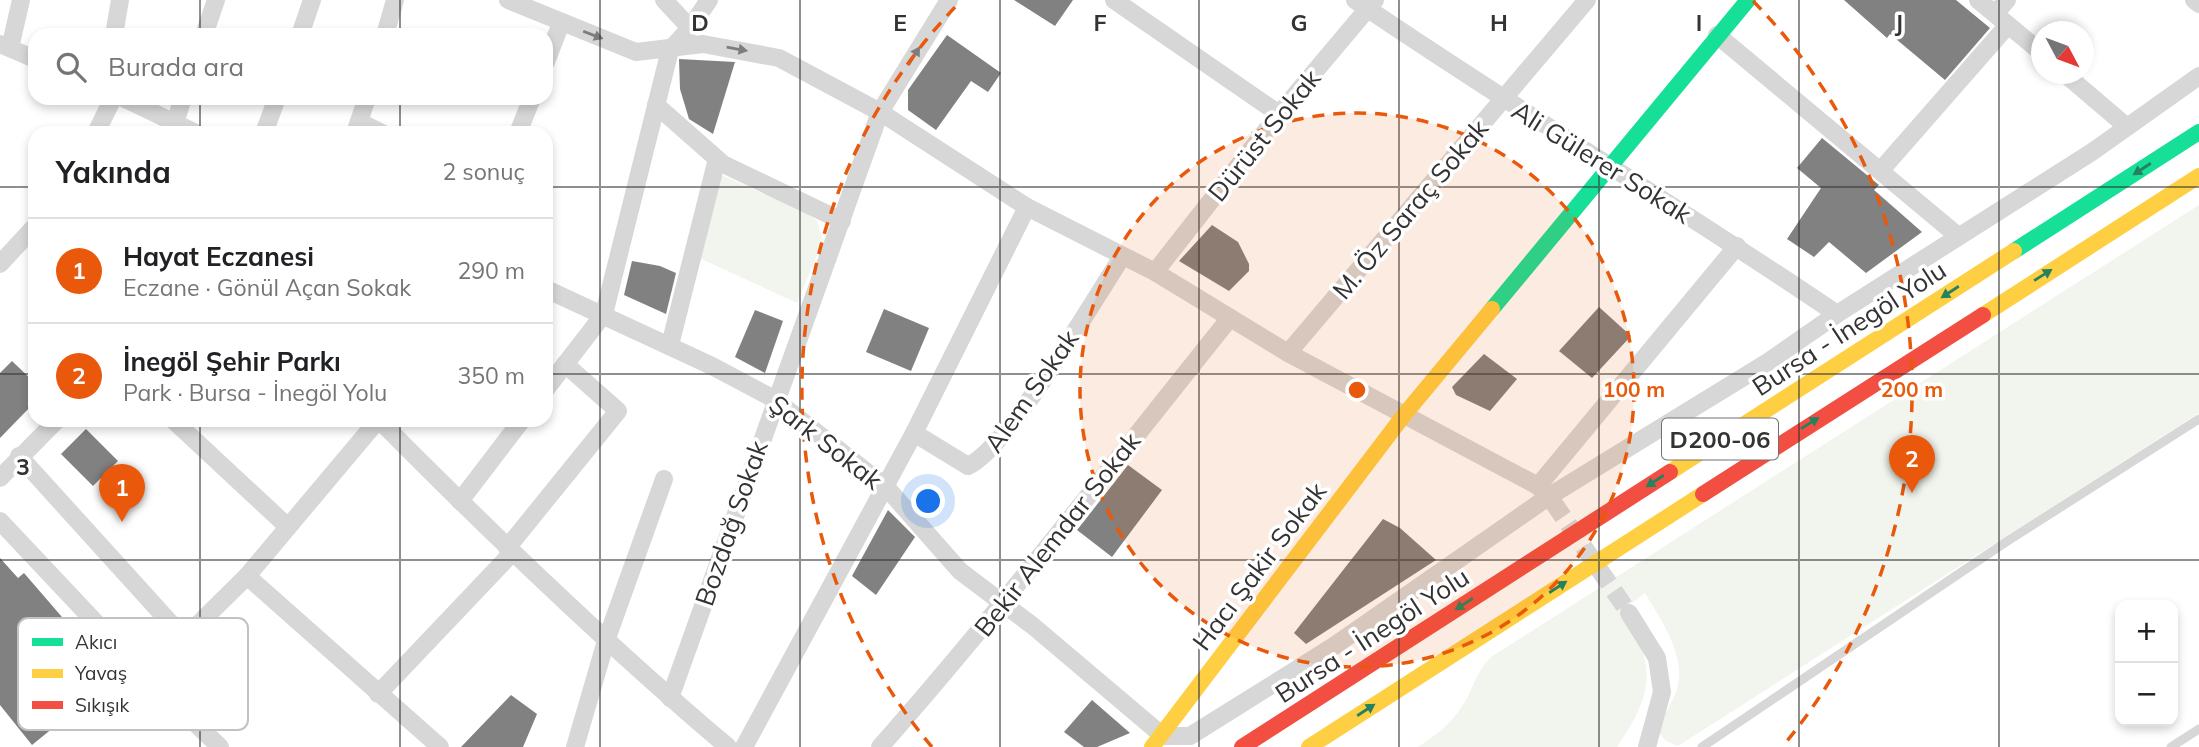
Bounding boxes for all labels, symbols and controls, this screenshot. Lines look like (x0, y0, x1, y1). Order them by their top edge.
text: D (691, 8, 709, 37)
text: E (893, 8, 907, 37)
text: F (1093, 8, 1107, 37)
text: G (1290, 8, 1308, 37)
text: H (1490, 8, 1508, 37)
text: I (1696, 8, 1702, 37)
text: J (1895, 8, 1903, 37)
north arrow (2031, 21, 2094, 84)
search box (28, 28, 553, 105)
one-way arrow (583, 30, 604, 41)
one-way arrow (726, 44, 748, 55)
one-way arrow (908, 46, 921, 65)
icon: search (52, 48, 90, 86)
text: Burada ara (108, 50, 244, 83)
street label: Dürüst Sokak (1201, 62, 1328, 208)
street label: Ali Gülerer Sokak (1506, 93, 1698, 231)
street label: M. Öz Saraç Sokak (1325, 112, 1495, 306)
text: Yakında (56, 153, 171, 191)
text: 2 sonuç (443, 157, 525, 186)
one-way arrow (2132, 162, 2151, 175)
text: Hayat Eczanesi (123, 240, 314, 273)
street label: Bursa - İnegöl Yolu (1746, 253, 1952, 403)
text: 1 (72, 256, 86, 285)
text: 290 m (457, 256, 525, 285)
one-way arrow (2034, 268, 2053, 281)
text: Eczane · Gönül Açan Sokak (123, 273, 411, 302)
one-way arrow (1941, 285, 1959, 299)
street label: Alem Sokak (977, 323, 1086, 459)
text: İnegöl Şehir Parkı (123, 345, 341, 378)
text: 2 (72, 361, 86, 390)
text: 350 m (457, 361, 525, 390)
text: 100 m (1603, 376, 1665, 402)
text: 200 m (1881, 376, 1943, 402)
text: Park · Bursa - İnegöl Yolu (123, 378, 387, 407)
centre of rings (1345, 378, 1369, 402)
street label: Şark Sokak (763, 388, 890, 497)
one-way arrow (1800, 417, 1820, 430)
road number: D200-06 (1662, 418, 1778, 460)
street label: Bekir Alemdar Sokak (967, 425, 1148, 643)
street label: Bozdağ Sokak (687, 435, 775, 610)
pin: 2 (1889, 435, 1935, 493)
text: 3 (16, 452, 30, 481)
pin: 1 (99, 464, 145, 522)
one-way arrow (1646, 474, 1665, 487)
street label: Hacı Şakir Sokak (1185, 475, 1333, 657)
your location (911, 484, 945, 518)
street label: Bursa - İnegöl Yolu (1269, 560, 1475, 710)
one-way arrow (1548, 581, 1567, 594)
one-way arrow (1455, 597, 1473, 611)
map controls (2115, 600, 2178, 726)
button: + (2115, 600, 2178, 663)
legend (18, 618, 248, 730)
text: Akıcı (75, 630, 117, 654)
text: Yavaş (74, 661, 127, 685)
button: − (2115, 663, 2178, 726)
text: Sıkışık (75, 693, 130, 717)
one-way arrow (1357, 704, 1376, 717)

